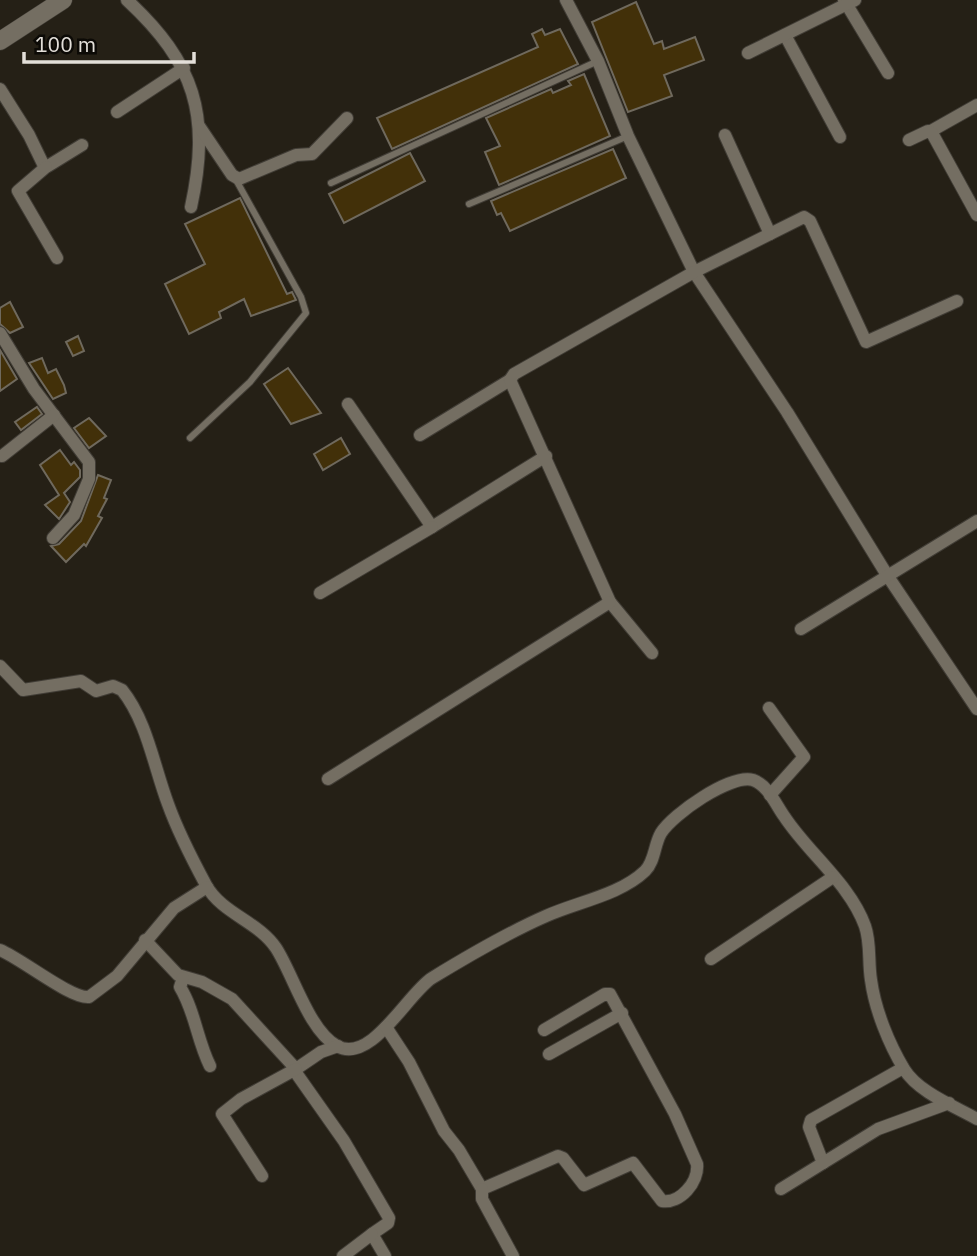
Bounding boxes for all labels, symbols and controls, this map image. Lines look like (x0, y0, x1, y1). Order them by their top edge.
scale bar (24, 21, 194, 65)
text: 100 m (35, 30, 96, 58)

